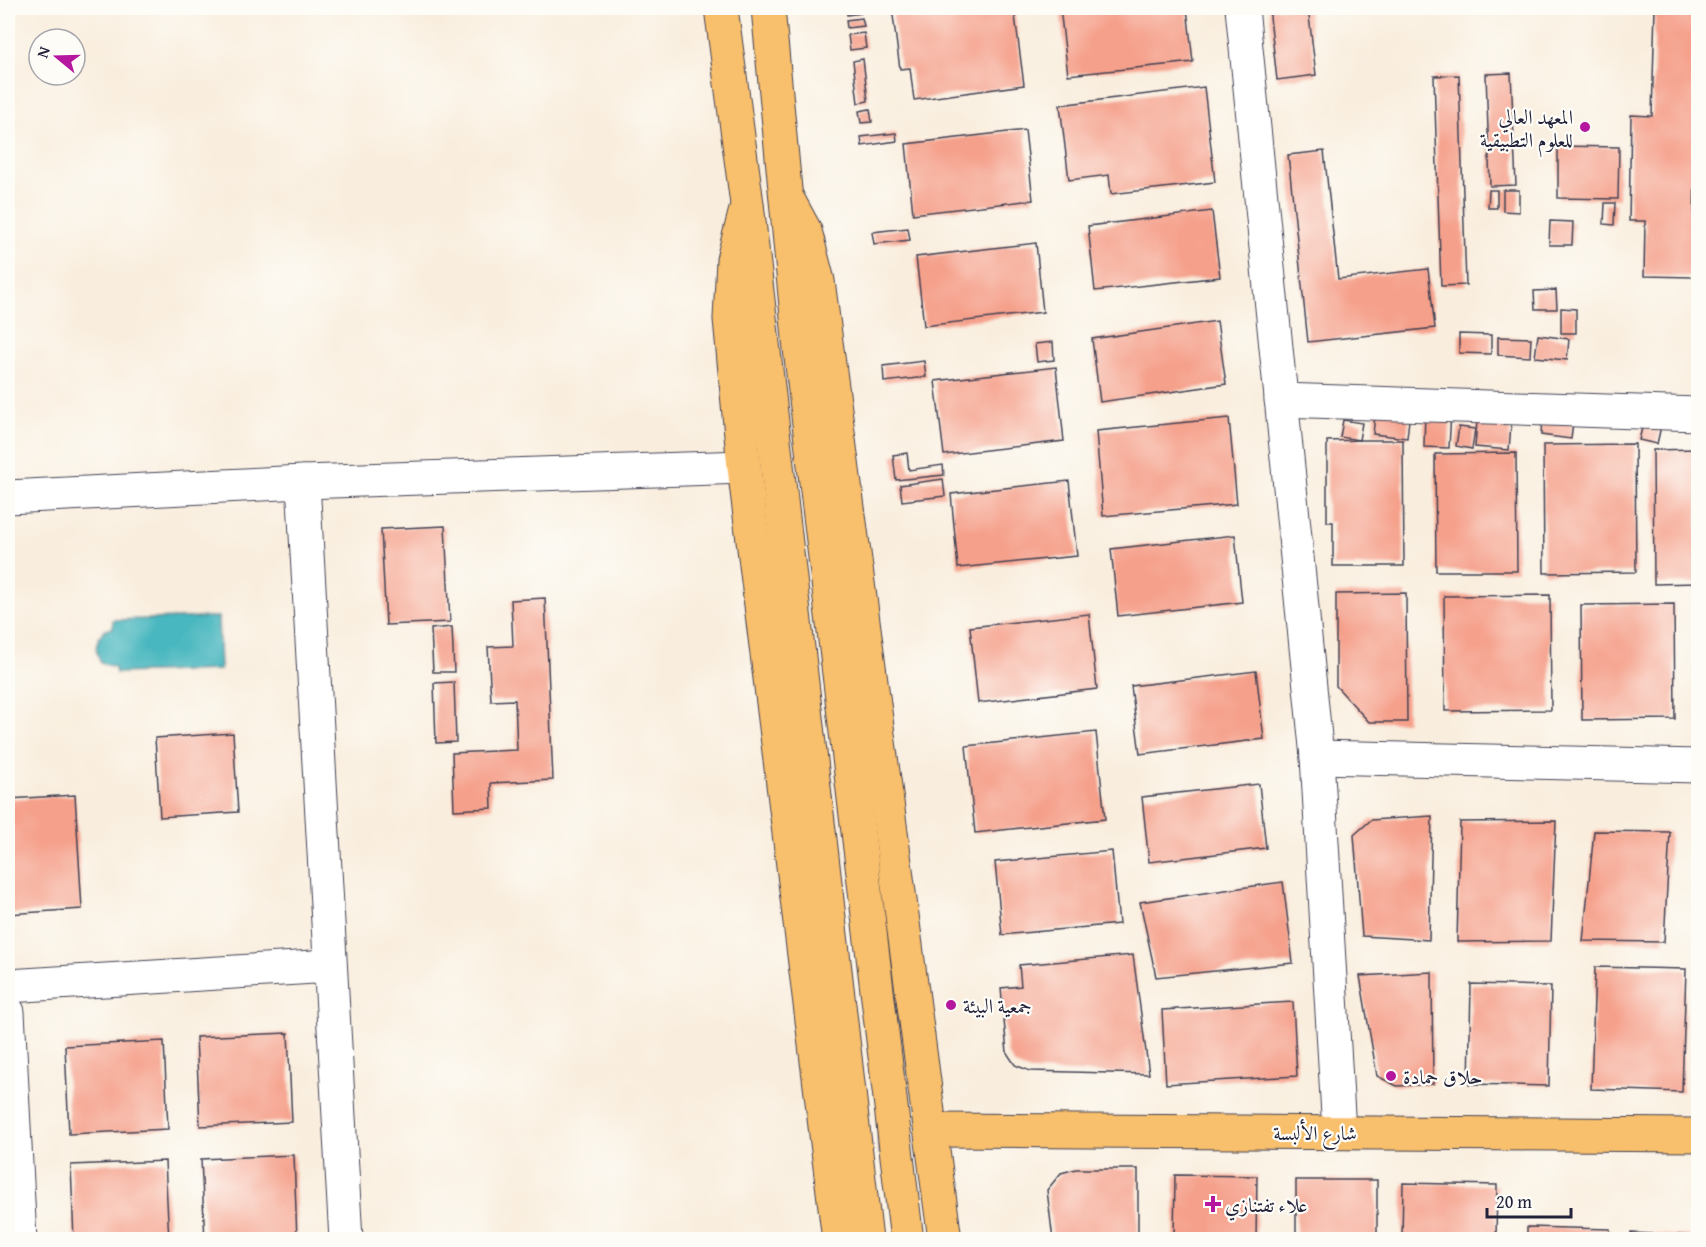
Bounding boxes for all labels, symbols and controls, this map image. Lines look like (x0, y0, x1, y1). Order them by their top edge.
north arrow (27, 27, 87, 87)
text: N (30, 43, 56, 61)
place label: المعهد العالي للعلوم التطبيقية (1480, 102, 1573, 158)
marker: المعهد العالي للعلوم التطبيقية (1578, 120, 1592, 134)
place label: جمعية البيئة (963, 991, 1032, 1020)
marker: جمعية البيئة (944, 998, 958, 1012)
place label: حلاق حمادة (1403, 1062, 1483, 1091)
marker: حلاق حمادة (1384, 1069, 1398, 1083)
street label: شارع الألبسة (1273, 1118, 1357, 1151)
scale bar (1487, 1181, 1571, 1219)
text: 20 m (1496, 1188, 1532, 1215)
place label: علاء تفتنازي (1225, 1190, 1308, 1221)
marker: علاء تفتنازي (1206, 1197, 1220, 1211)

